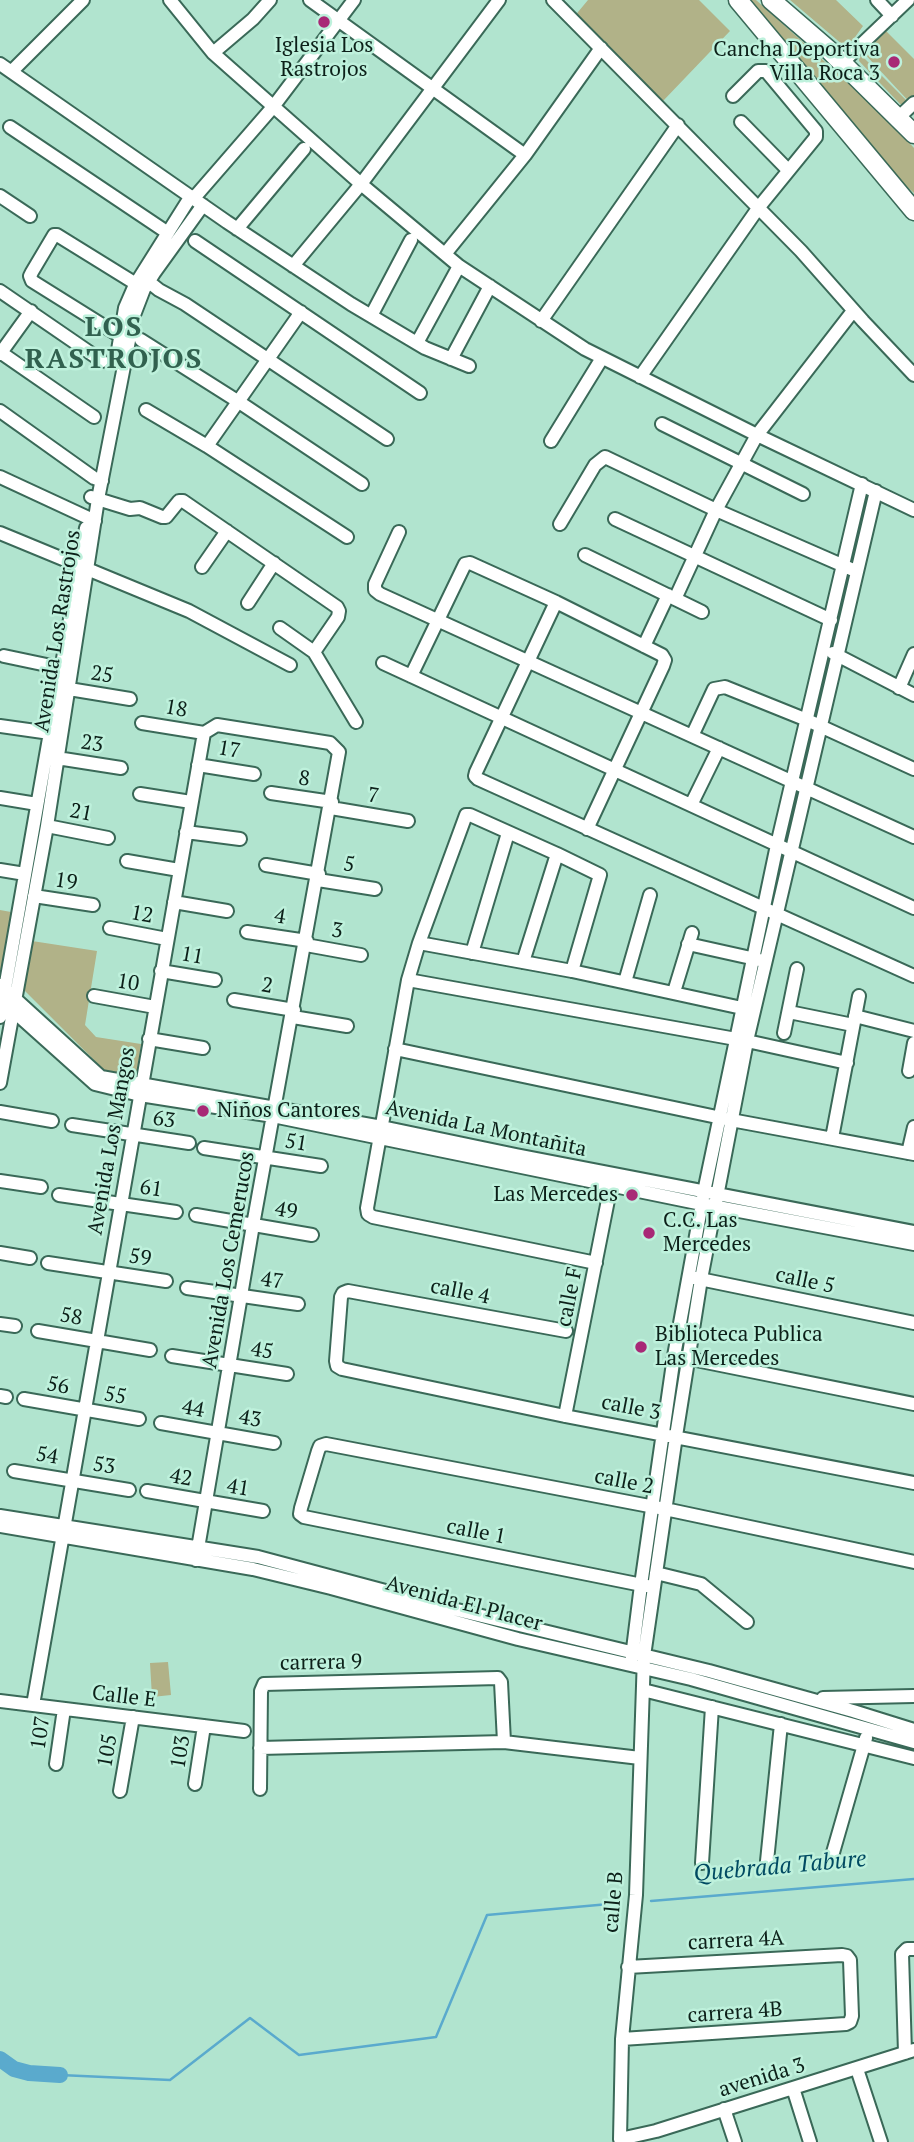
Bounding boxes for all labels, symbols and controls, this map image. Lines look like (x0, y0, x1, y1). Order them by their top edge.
marker: Iglesia Los Rastrojos (316, 14, 332, 30)
place label: Iglesia Los Rastrojos (275, 33, 373, 83)
place label: Cancha Deportiva Villa Roca 3 (713, 37, 880, 87)
marker: Cancha Deportiva Villa Roca 3 (886, 54, 902, 70)
district label: LOS RASTROJOS (26, 311, 202, 377)
street label: Avenida Los Rastrojos (30, 528, 86, 734)
street label: 25 (89, 661, 115, 689)
street label: 18 (163, 695, 189, 723)
street label: 23 (79, 730, 105, 758)
street label: 17 (216, 736, 242, 764)
street label: 8 (297, 766, 311, 792)
street label: 7 (365, 783, 381, 809)
street label: 21 (68, 798, 94, 828)
street label: 5 (342, 852, 356, 878)
street label: 19 (53, 868, 79, 896)
street label: 12 (129, 900, 155, 930)
street label: 4 (273, 904, 287, 930)
street label: 3 (329, 918, 345, 944)
street label: 11 (179, 942, 205, 970)
street label: 10 (115, 969, 141, 997)
street label: 2 (259, 973, 275, 999)
street label: Avenida Los Mangos (83, 1045, 141, 1237)
street label: Avenida La Montañita (383, 1095, 589, 1163)
place label: Niños Cantores (217, 1098, 361, 1124)
marker: Niños Cantores (195, 1103, 211, 1119)
street label: 63 (151, 1106, 177, 1134)
street label: 51 (283, 1129, 309, 1157)
street label: Avenida Los Cemerucos (198, 1150, 260, 1370)
street label: 61 (138, 1175, 164, 1203)
place label: Las Mercedes (494, 1182, 618, 1208)
marker: Las Mercedes (624, 1187, 640, 1203)
street label: 49 (273, 1197, 299, 1225)
place label: C.C. Las Mercedes (663, 1208, 751, 1258)
marker: C.C. Las Mercedes (641, 1225, 657, 1241)
street label: 59 (127, 1244, 153, 1272)
street label: calle 5 (773, 1262, 837, 1300)
street label: calle F (552, 1265, 588, 1329)
street label: 47 (259, 1267, 285, 1295)
street label: calle 4 (428, 1274, 492, 1310)
street label: 58 (58, 1303, 84, 1331)
place label: Biblioteca Publica Las Mercedes (655, 1322, 823, 1372)
street label: 45 (249, 1337, 275, 1365)
marker: Biblioteca Publica Las Mercedes (633, 1339, 649, 1355)
street label: 56 (45, 1371, 71, 1401)
street label: 55 (102, 1382, 128, 1410)
street label: calle 3 (599, 1390, 663, 1426)
street label: 44 (180, 1395, 206, 1423)
street label: 43 (237, 1405, 263, 1433)
street label: 54 (34, 1442, 60, 1470)
street label: 53 (91, 1452, 117, 1480)
street label: 42 (168, 1463, 194, 1493)
street label: calle 2 (592, 1464, 656, 1500)
street label: 41 (225, 1474, 251, 1502)
street label: calle 1 (444, 1514, 508, 1550)
street label: Avenida El Placer (383, 1571, 545, 1637)
street label: carrera 9 (280, 1650, 362, 1676)
street label: Calle E (90, 1681, 158, 1713)
street label: 107 (26, 1715, 56, 1751)
street label: 105 (93, 1732, 123, 1770)
street label: 103 (166, 1733, 196, 1771)
water label: Quebrada Tabure (692, 1846, 868, 1888)
street label: calle B (599, 1870, 629, 1934)
street label: carrera 4A (687, 1926, 785, 1956)
street label: carrera 4B (687, 1997, 783, 2029)
street label: avenida 3 (716, 2053, 808, 2103)

